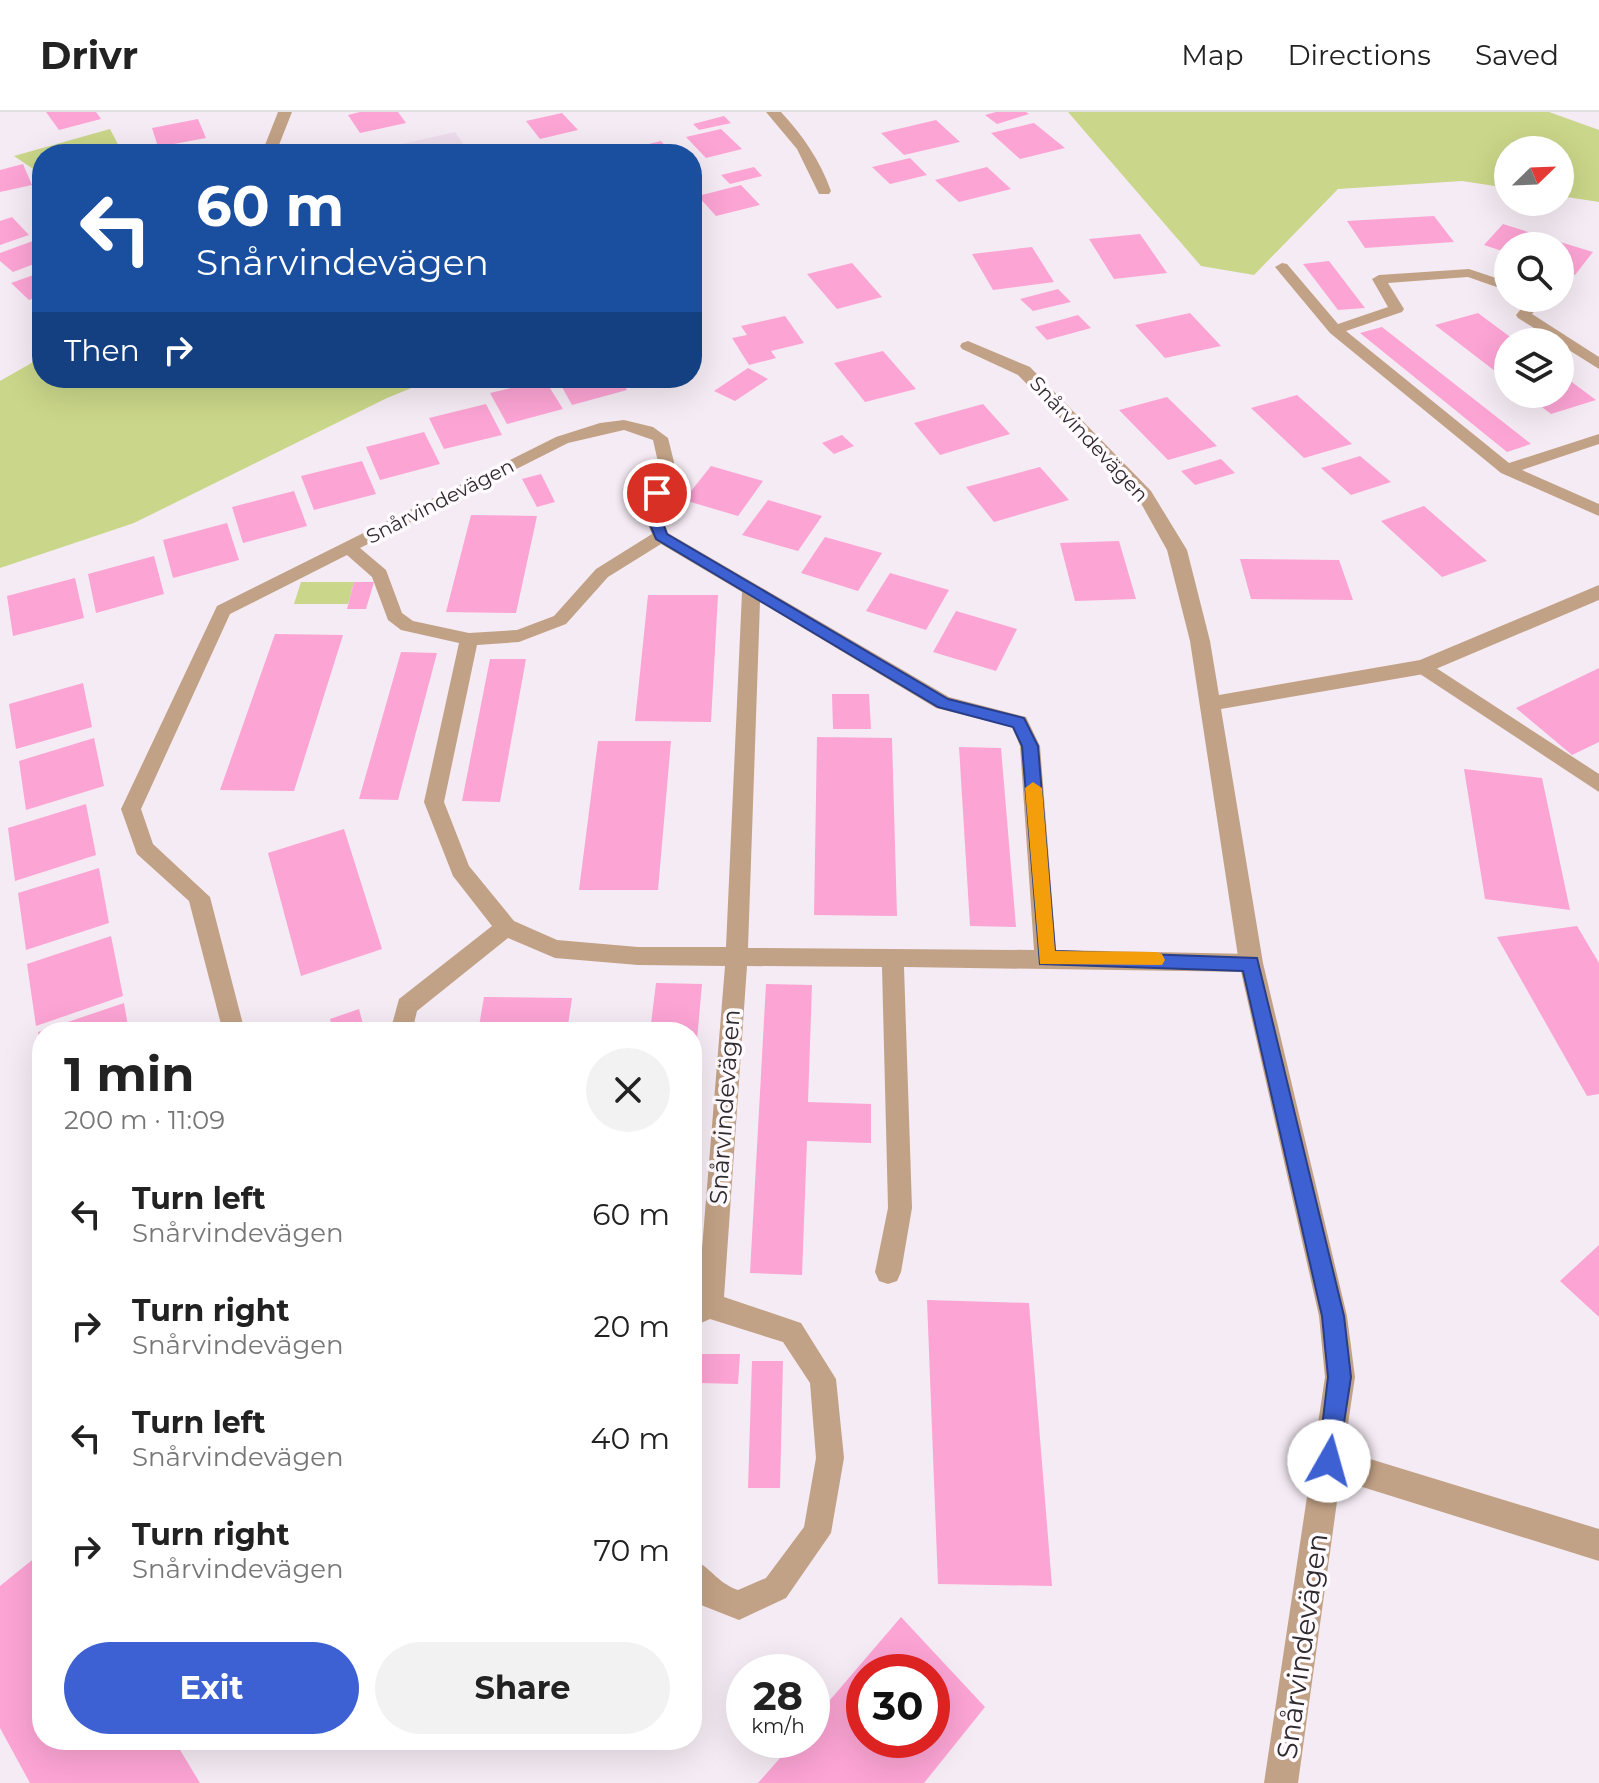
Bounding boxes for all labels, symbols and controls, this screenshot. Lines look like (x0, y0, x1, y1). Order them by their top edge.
text: Drivr (40, 32, 138, 79)
text: Map (1181, 38, 1243, 72)
text: Directions (1287, 38, 1431, 72)
text: Saved (1475, 38, 1559, 72)
north arrow (1494, 136, 1574, 216)
map controls (1494, 136, 1574, 408)
text: 60 m (196, 172, 344, 240)
icon: left (64, 176, 168, 280)
button: search (1494, 232, 1574, 312)
text: Snårvindevägen (196, 240, 489, 284)
icon: right (156, 328, 200, 372)
button: layers (1494, 328, 1574, 408)
text: Then (64, 332, 140, 369)
street label: Snårvindevägen (1025, 371, 1153, 507)
street label: Snårvindevägen (362, 453, 518, 549)
pin (623, 459, 691, 527)
icon: arrive (635, 471, 679, 515)
street label: Snårvindevägen (703, 1009, 746, 1205)
text: 1 min (64, 1045, 194, 1103)
button: close (586, 1048, 670, 1132)
text: 200 m · 11:09 (64, 1104, 225, 1136)
text: Turn left (132, 1180, 265, 1217)
icon: left (64, 1192, 108, 1236)
text: 60 m (592, 1196, 670, 1233)
text: Snårvindevägen (132, 1217, 343, 1249)
text: Turn right (132, 1292, 289, 1329)
icon: right (64, 1304, 108, 1348)
text: 20 m (593, 1308, 670, 1345)
text: Snårvindevägen (132, 1329, 343, 1361)
text: Turn left (132, 1404, 265, 1441)
icon: left (64, 1416, 108, 1460)
position arrow (1287, 1419, 1371, 1503)
text: 40 m (591, 1420, 670, 1457)
text: Snårvindevägen (132, 1441, 343, 1473)
text: Turn right (132, 1516, 289, 1553)
icon: right (64, 1528, 108, 1572)
street label: Snårvindevägen (1269, 1531, 1335, 1761)
text: 70 m (593, 1532, 670, 1569)
text: Snårvindevägen (132, 1553, 343, 1585)
button: Exit (64, 1642, 359, 1734)
button: Share (375, 1642, 670, 1734)
speed limit sign: 30 (846, 1654, 950, 1758)
text: 28 (753, 1671, 803, 1720)
text: km/h (751, 1714, 805, 1738)

